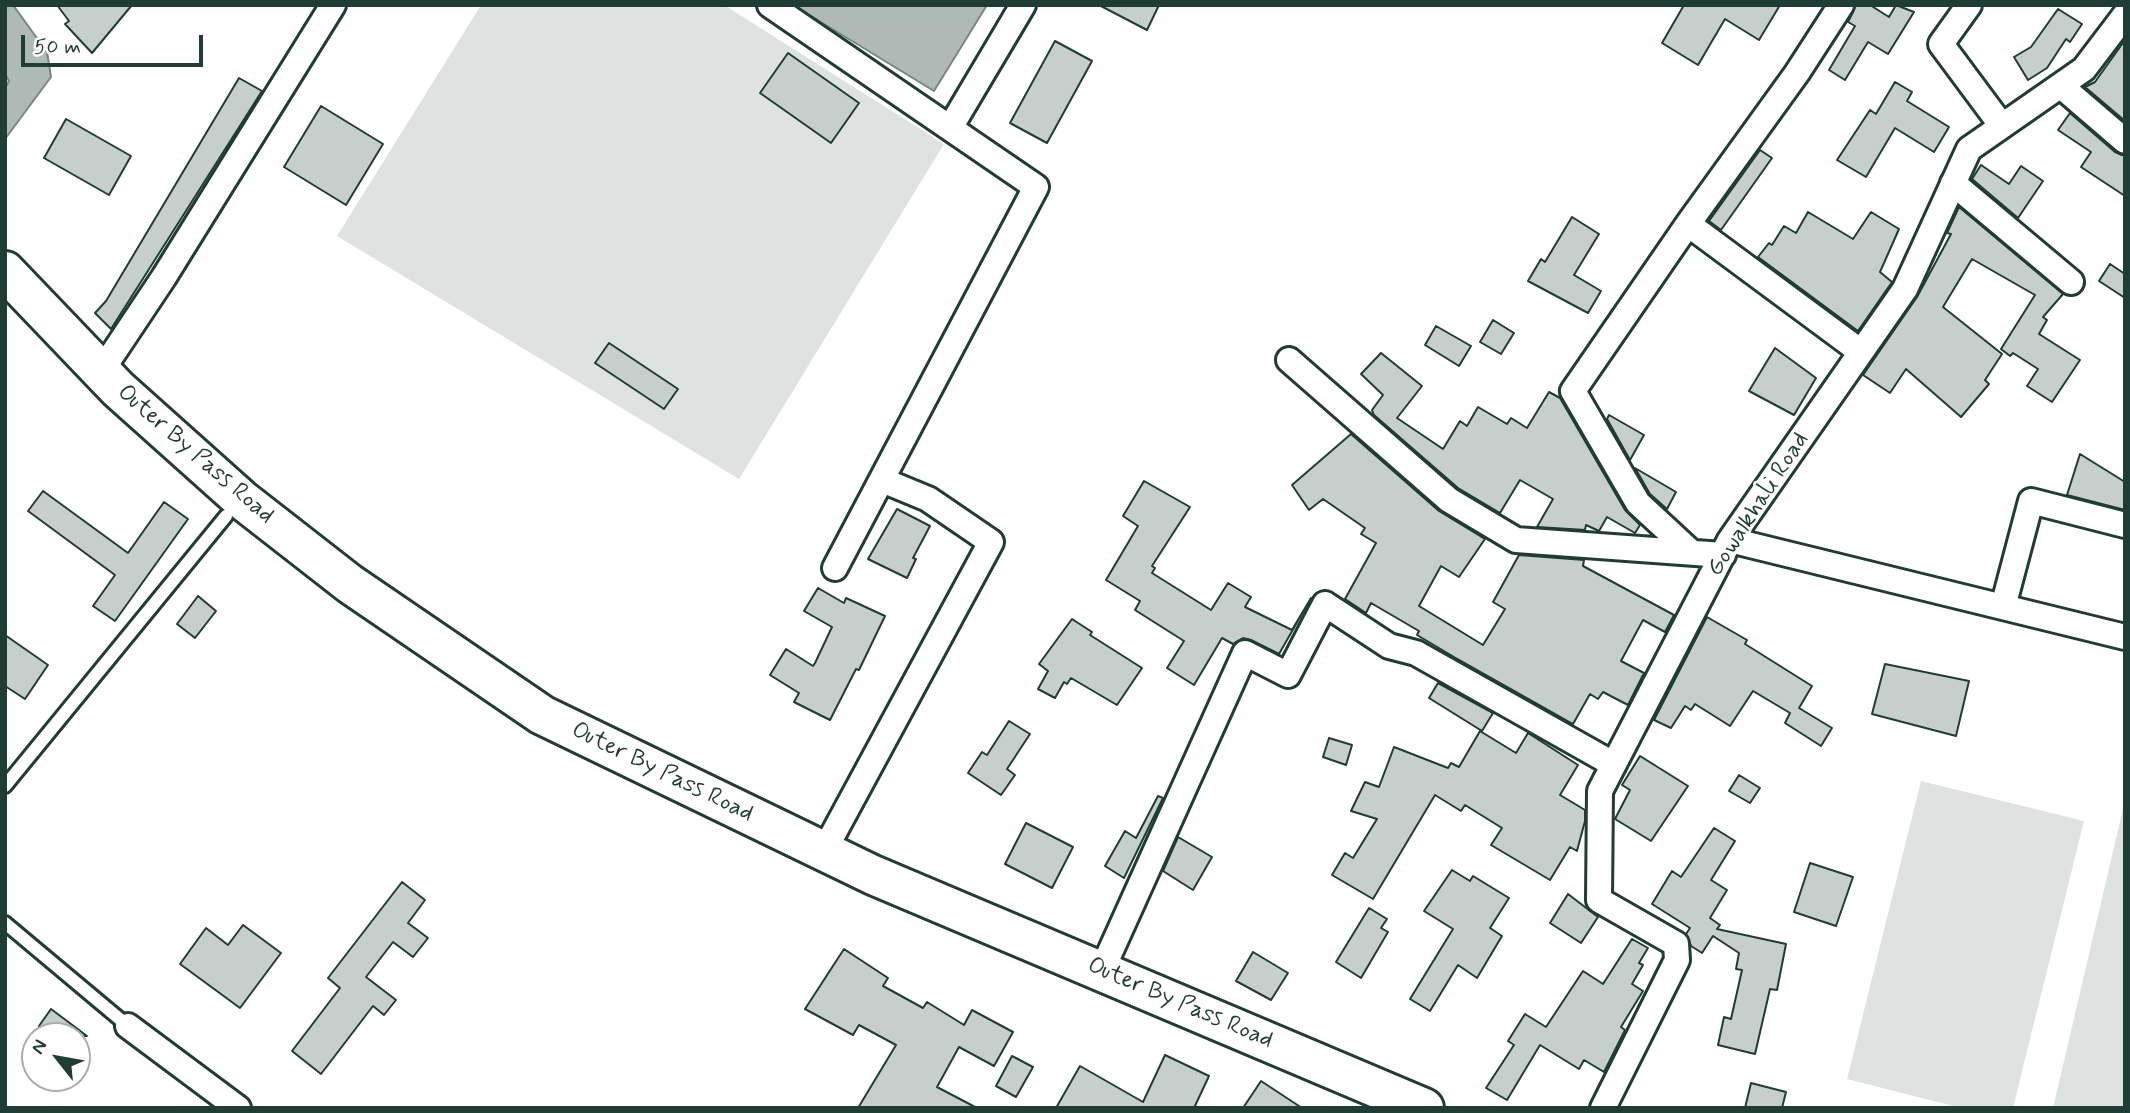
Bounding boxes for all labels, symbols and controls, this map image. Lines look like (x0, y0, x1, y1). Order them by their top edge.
scale bar (24, 21, 206, 65)
text: 50 m (34, 33, 81, 61)
street label: Outer By Pass Road (111, 379, 279, 531)
street label: Gowalkhali Road (1702, 428, 1816, 582)
street label: Outer By Pass Road (566, 717, 758, 829)
street label: Outer By Pass Road (1083, 952, 1277, 1056)
north arrow (21, 1022, 91, 1092)
text: N (25, 1035, 53, 1059)

